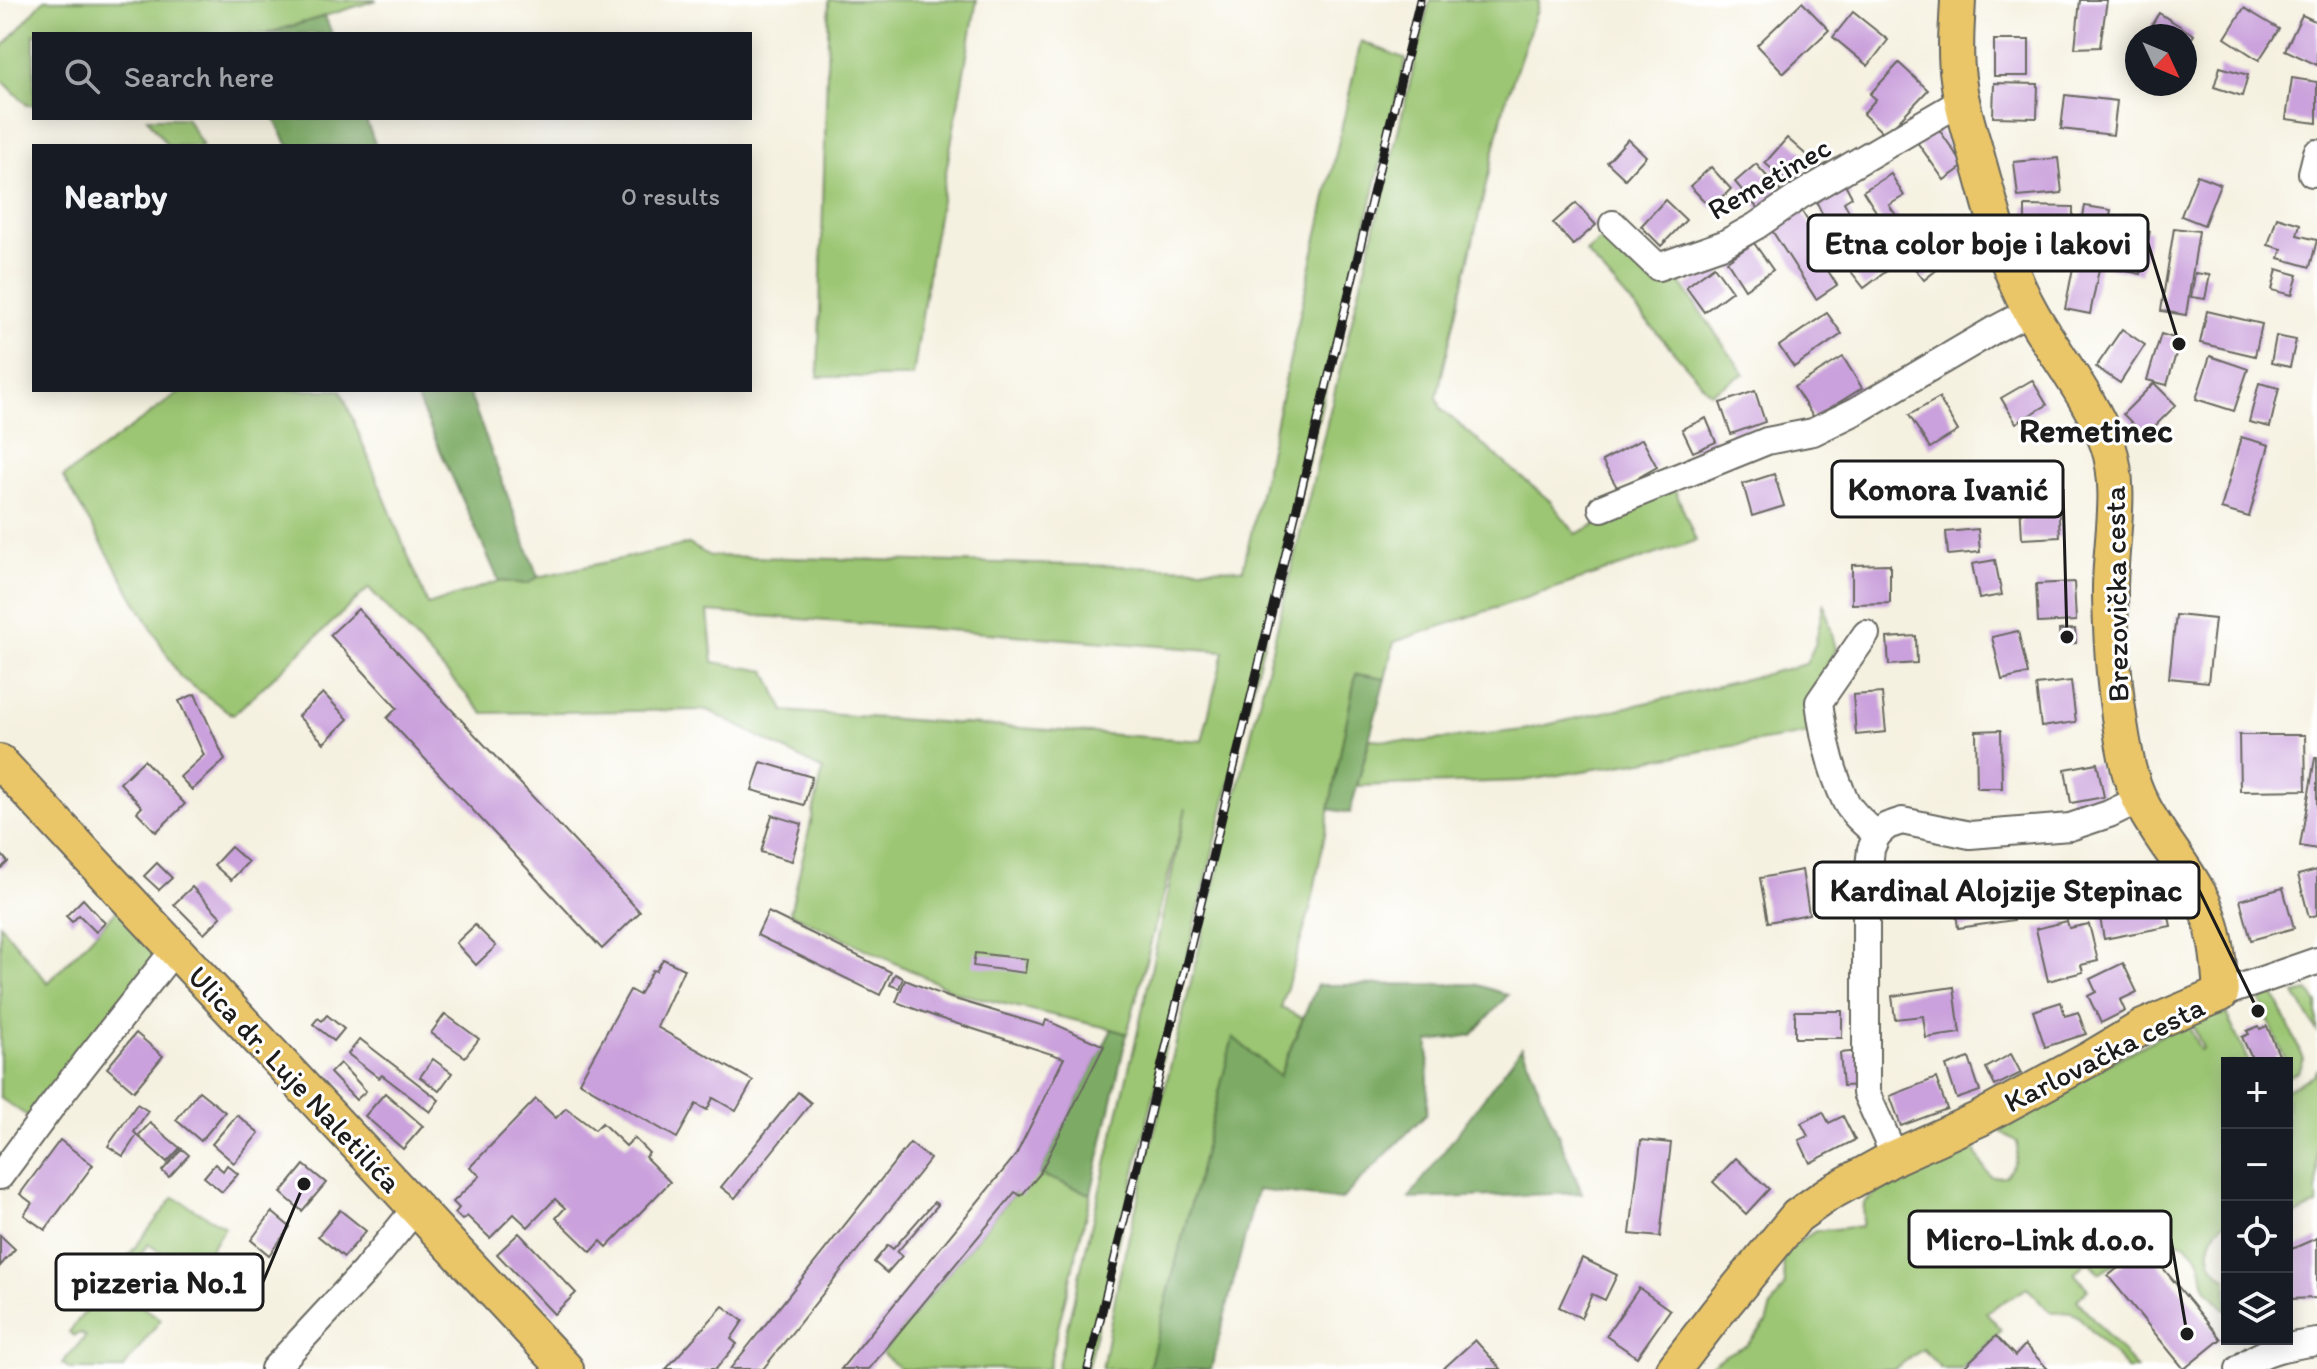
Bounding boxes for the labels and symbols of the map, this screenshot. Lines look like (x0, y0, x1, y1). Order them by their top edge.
north arrow (2125, 24, 2197, 96)
street label: Remetinec (1701, 128, 1837, 228)
callout: Etna color boje i lakovi (1808, 215, 2148, 271)
text: Etna color boje i lakovi (1825, 224, 2131, 262)
district label: Remetinec (2019, 410, 2173, 451)
callout: Komora Ivanić (1832, 461, 2063, 517)
text: Komora Ivanić (1848, 470, 2048, 508)
street label: Brezovička cesta (2096, 485, 2136, 702)
callout: Kardinal Alojzije Stepinac (1814, 862, 2199, 918)
text: Kardinal Alojzije Stepinac (1830, 871, 2182, 909)
street label: Ulica dr. Luje Naletilića (180, 958, 410, 1200)
street label: Karlovačka cesta (1998, 987, 2211, 1120)
callout: Micro-Link d.o.o. (1909, 1211, 2171, 1267)
text: Micro-Link d.o.o. (1925, 1220, 2155, 1258)
callout: pizzeria No.1 (56, 1254, 263, 1310)
text: pizzeria No.1 (70, 1263, 247, 1301)

